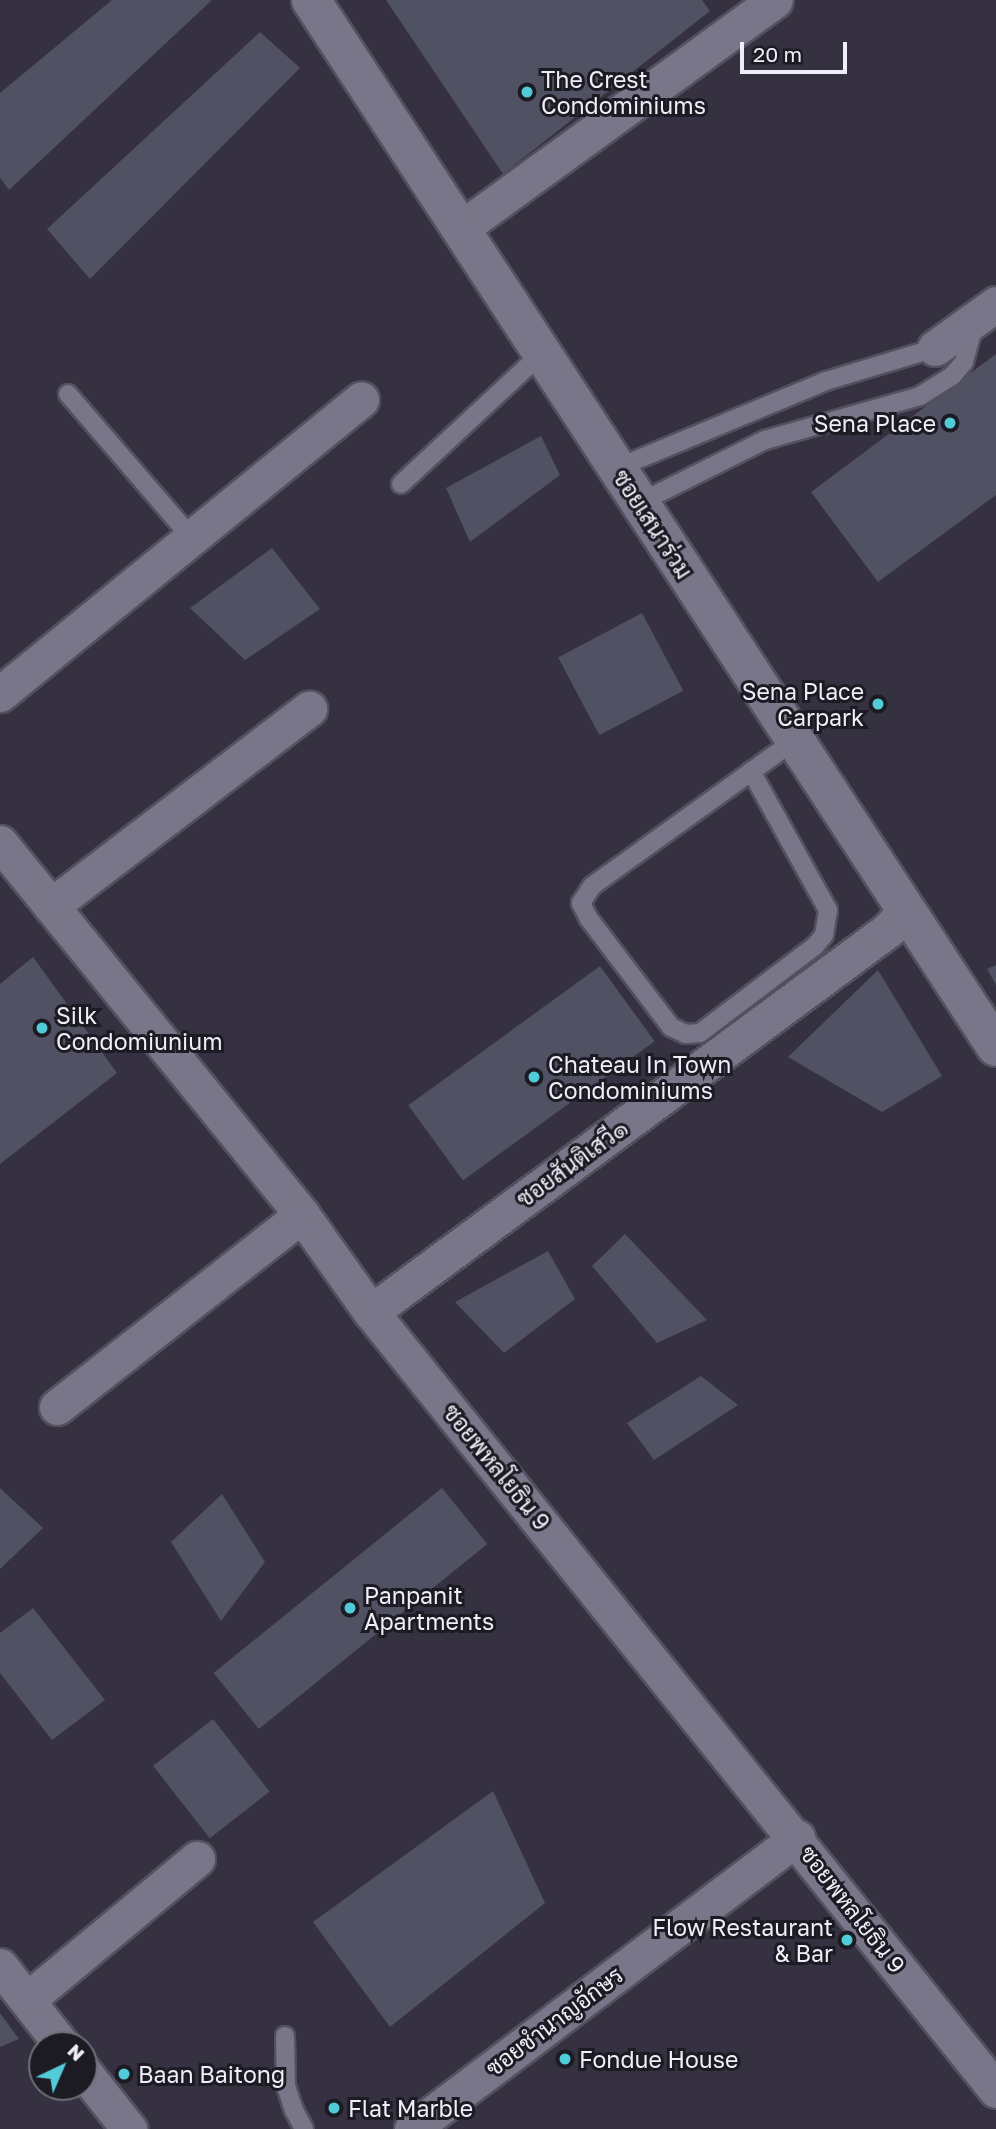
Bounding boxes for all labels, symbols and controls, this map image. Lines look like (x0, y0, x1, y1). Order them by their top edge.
scale bar (744, 28, 851, 72)
text: 20 m (753, 41, 802, 67)
place label: The Crest Condominiums (541, 65, 706, 119)
marker: The Crest Condominiums (519, 84, 535, 100)
place label: Sena Place (814, 409, 936, 437)
marker: Sena Place (942, 415, 958, 431)
street label: ซอยเสนาร่วม (608, 464, 698, 584)
place label: Sena Place Carpark (742, 677, 864, 731)
marker: Sena Place Carpark (870, 696, 886, 712)
place label: Silk Condomiunium (56, 1001, 223, 1055)
marker: Silk Condomiunium (34, 1020, 50, 1036)
place label: Chateau In Town Condominiums (548, 1050, 731, 1104)
marker: Chateau In Town Condominiums (526, 1069, 542, 1085)
street label: ซอยสันติเสวี๑ (511, 1113, 633, 1213)
street label: ซอยพหลโยธิน 9 (438, 1398, 556, 1536)
place label: Panpanit Apartments (364, 1581, 494, 1635)
marker: Panpanit Apartments (342, 1600, 358, 1616)
street label: ซอยพหลโยธิน 9 (795, 1840, 911, 1978)
place label: Flow Restaurant & Bar (652, 1913, 833, 1967)
marker: Flow Restaurant & Bar (839, 1932, 855, 1948)
street label: ซอยชำนาญอักษร (480, 1961, 628, 2081)
north arrow (28, 2031, 98, 2101)
text: N (63, 2039, 90, 2065)
place label: Fondue House (579, 2045, 738, 2073)
marker: Fondue House (557, 2051, 573, 2067)
place label: Baan Baitong (138, 2060, 285, 2088)
marker: Baan Baitong (116, 2066, 132, 2082)
place label: Flat Marble (348, 2094, 473, 2122)
marker: Flat Marble (326, 2100, 342, 2116)

